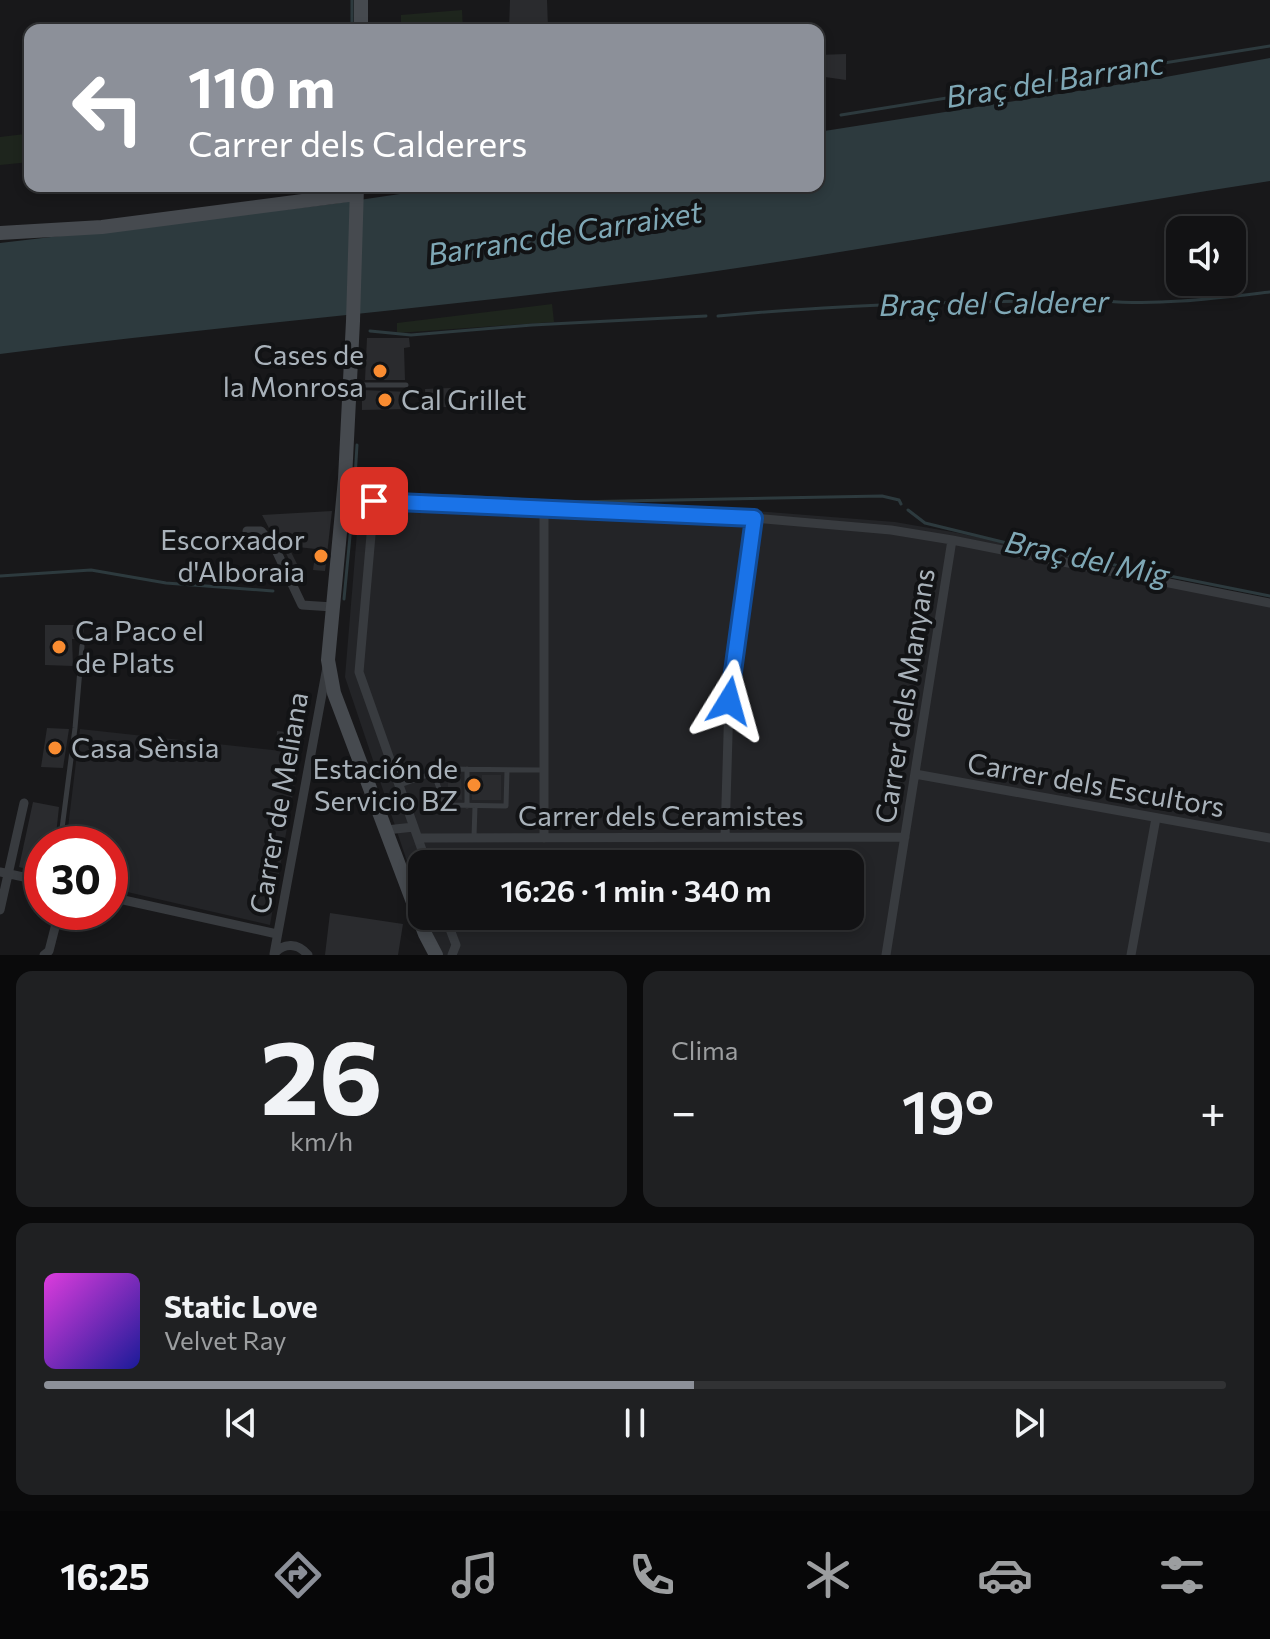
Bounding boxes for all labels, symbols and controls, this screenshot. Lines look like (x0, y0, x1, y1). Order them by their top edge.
water label: Braç del Barranc (943, 43, 1166, 114)
text: 110 m (188, 51, 335, 120)
icon: left (56, 56, 160, 160)
text: Carrer dels Calderers (188, 120, 527, 164)
water label: Barranc de Carraixet (425, 191, 705, 272)
map controls (1166, 216, 1246, 296)
button: sound (1166, 216, 1246, 296)
water label: Braç del Calderer (879, 281, 1110, 322)
place label: Cases de la Monrosa (223, 337, 364, 403)
marker: Cases de la Monrosa (371, 362, 389, 380)
place label: Cal Grillet (401, 382, 526, 416)
marker: Cal Grillet (376, 391, 394, 409)
pin (340, 467, 408, 535)
icon: arrive (352, 479, 396, 523)
water label: Braç del Mig (1002, 521, 1175, 592)
place label: Escorxador d'Alboraia (160, 522, 305, 588)
marker: Escorxador d'Alboraia (312, 547, 330, 565)
street label: Carrer dels Manyans (867, 566, 941, 826)
place label: Ca Paco el de Plats (75, 613, 204, 679)
marker: Ca Paco el de Plats (50, 638, 68, 656)
position arrow (687, 659, 771, 743)
street label: Carrer de Meliana (242, 689, 314, 916)
place label: Casa Sènsia (71, 730, 219, 764)
marker: Casa Sènsia (46, 739, 64, 757)
street label: Carrer dels Escultors (965, 745, 1227, 823)
place label: Estación de Servicio BZ (313, 751, 458, 817)
marker: Estación de Servicio BZ (465, 776, 483, 794)
street label: Carrer dels Ceramistes (518, 798, 804, 832)
speed limit sign: 30 (24, 826, 128, 930)
text: 16:26 · 1 min · 340 m (501, 871, 771, 908)
text: 26 (260, 1009, 383, 1136)
text: Clima (671, 1034, 738, 1065)
text: 19° (902, 1073, 994, 1146)
text: − (671, 1083, 696, 1137)
text: + (1200, 1083, 1226, 1137)
text: km/h (290, 1125, 353, 1156)
text: Static Love (164, 1287, 318, 1324)
text: Velvet Ray (164, 1324, 287, 1355)
icon: previous (219, 1401, 263, 1445)
icon: pause (613, 1401, 657, 1445)
icon: next (1007, 1401, 1051, 1445)
icon: directions (270, 1547, 326, 1603)
icon: music (447, 1547, 503, 1603)
icon: phone (624, 1547, 680, 1603)
icon: climate (800, 1547, 856, 1603)
icon: car (977, 1547, 1033, 1603)
icon: filters (1154, 1547, 1210, 1603)
text: 16:25 (60, 1553, 150, 1597)

